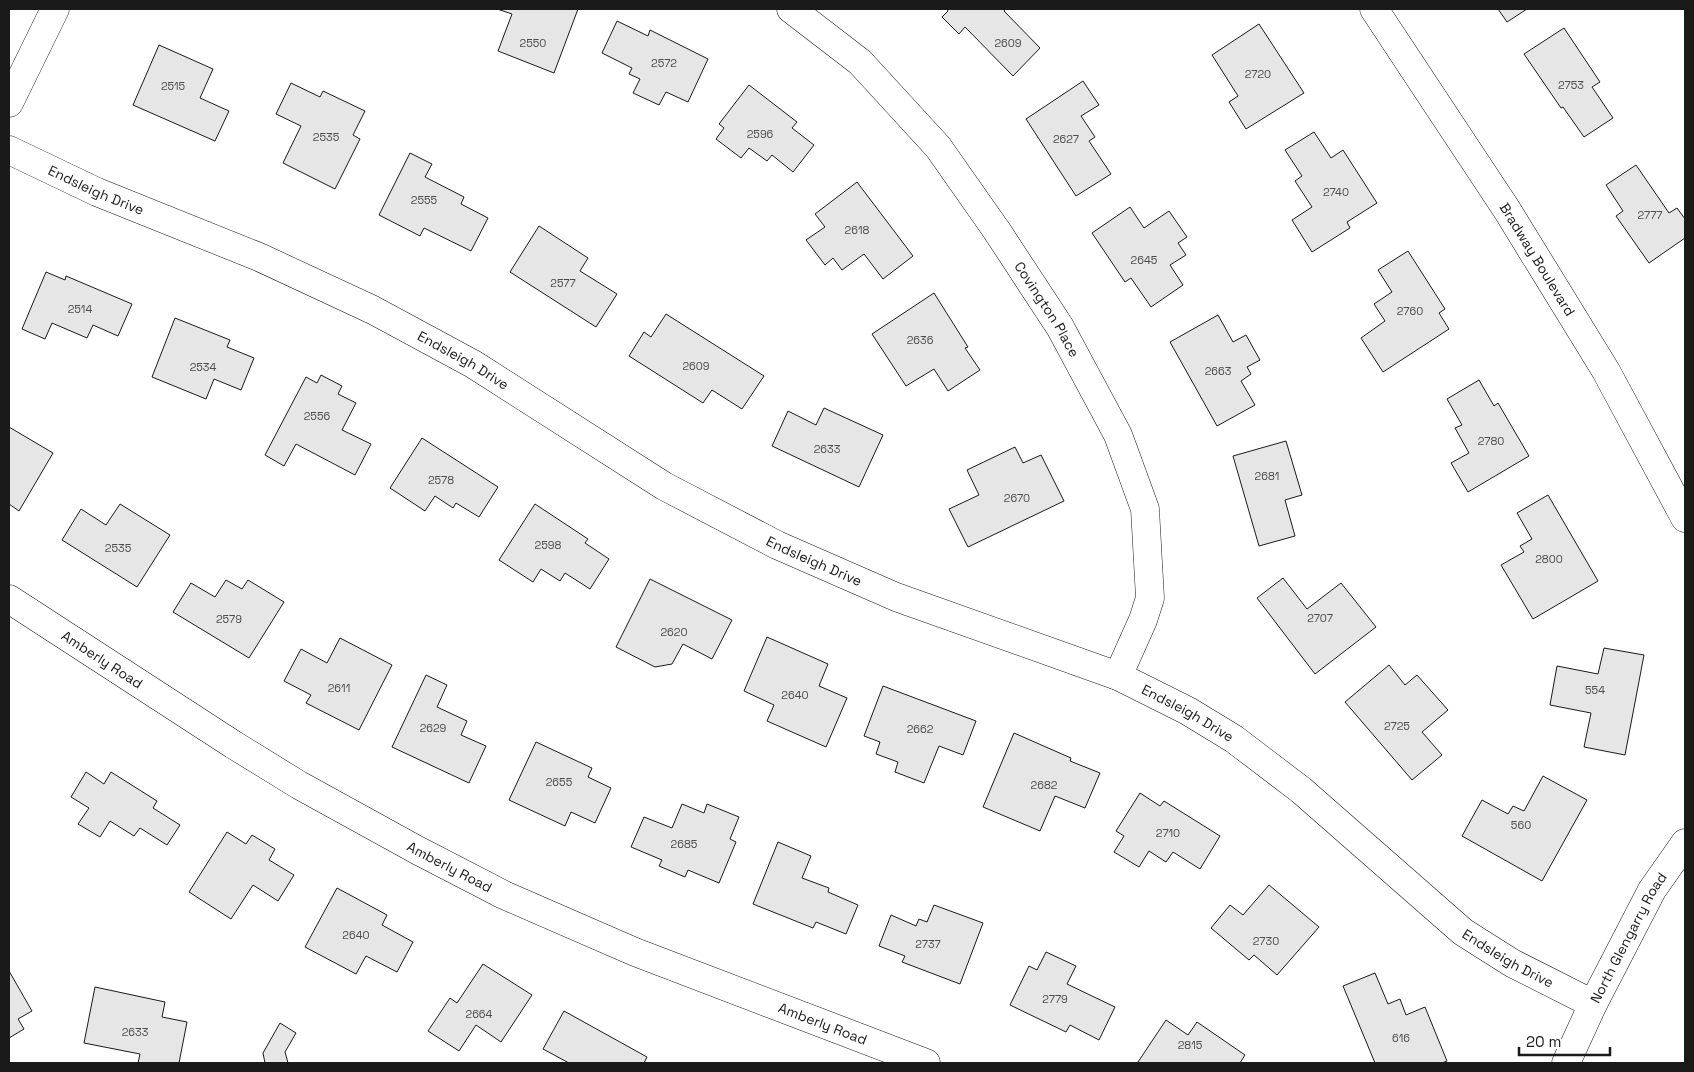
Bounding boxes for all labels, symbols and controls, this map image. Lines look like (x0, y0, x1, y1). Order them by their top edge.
house number: 2550 (520, 36, 546, 50)
house number: 2609 (994, 36, 1022, 50)
house number: 2572 (651, 56, 677, 70)
house number: 2720 (1245, 67, 1271, 81)
house number: 2753 (1558, 78, 1584, 92)
house number: 2515 (161, 79, 186, 93)
house number: 2596 (747, 127, 774, 141)
house number: 2535 (313, 130, 340, 144)
house number: 2627 (1053, 132, 1079, 146)
street label: Endsleigh Drive (45, 161, 147, 219)
house number: 2740 (1323, 185, 1349, 199)
house number: 2555 (411, 193, 438, 207)
street label: Bradway Boulevard (1496, 199, 1579, 319)
house number: 2777 (1637, 208, 1663, 222)
house number: 2618 (845, 223, 870, 237)
house number: 2645 (1131, 253, 1158, 267)
street label: Covington Place (1010, 258, 1083, 360)
house number: 2577 (550, 276, 576, 290)
house number: 2514 (68, 302, 92, 316)
house number: 2760 (1397, 304, 1423, 318)
street label: Endsleigh Drive (414, 327, 512, 394)
house number: 2636 (907, 333, 934, 347)
house number: 2609 (682, 359, 710, 373)
house number: 2534 (190, 360, 216, 374)
house number: 2663 (1205, 364, 1232, 378)
house number: 2556 (304, 409, 331, 423)
house number: 2780 (1478, 434, 1504, 448)
house number: 2633 (814, 442, 841, 456)
house number: 2681 (1255, 469, 1279, 483)
house number: 2578 (428, 473, 454, 487)
house number: 2670 (1004, 491, 1030, 505)
street label: Endsleigh Drive (763, 532, 865, 590)
house number: 2598 (535, 538, 562, 552)
house number: 2535 (105, 541, 132, 555)
house number: 2800 (1535, 552, 1563, 566)
house number: 2707 (1307, 611, 1333, 625)
house number: 2579 (216, 612, 242, 626)
house number: 2620 (660, 625, 688, 639)
street label: Amberly Road (58, 626, 146, 692)
street label: Endsleigh Drive (1139, 680, 1237, 746)
house number: 2611 (328, 681, 350, 695)
house number: 554 (1585, 683, 1605, 697)
house number: 2640 (781, 688, 809, 702)
house number: 2725 (1384, 719, 1410, 733)
house number: 2629 (420, 721, 447, 735)
house number: 2662 (907, 722, 934, 736)
house number: 2655 (546, 775, 573, 789)
house number: 2682 (1031, 778, 1058, 792)
house number: 560 (1511, 818, 1531, 832)
house number: 2710 (1156, 826, 1180, 840)
street label: Amberly Road (404, 837, 495, 896)
house number: 2685 (671, 837, 698, 851)
street label: North Glengarry Road (1586, 869, 1671, 1006)
street label: Endsleigh Drive (1459, 925, 1557, 992)
house number: 2640 (342, 928, 370, 942)
house number: 2730 (1253, 934, 1279, 948)
house number: 2737 (915, 937, 941, 951)
house number: 2779 (1042, 992, 1068, 1006)
street label: Amberly Road (776, 999, 870, 1049)
house number: 2664 (466, 1007, 493, 1021)
scale bar (1519, 1024, 1610, 1056)
house number: 2633 (122, 1025, 149, 1039)
house number: 616 (1392, 1031, 1410, 1045)
text: 20 m (1526, 1032, 1561, 1051)
house number: 2815 (1178, 1038, 1203, 1052)

